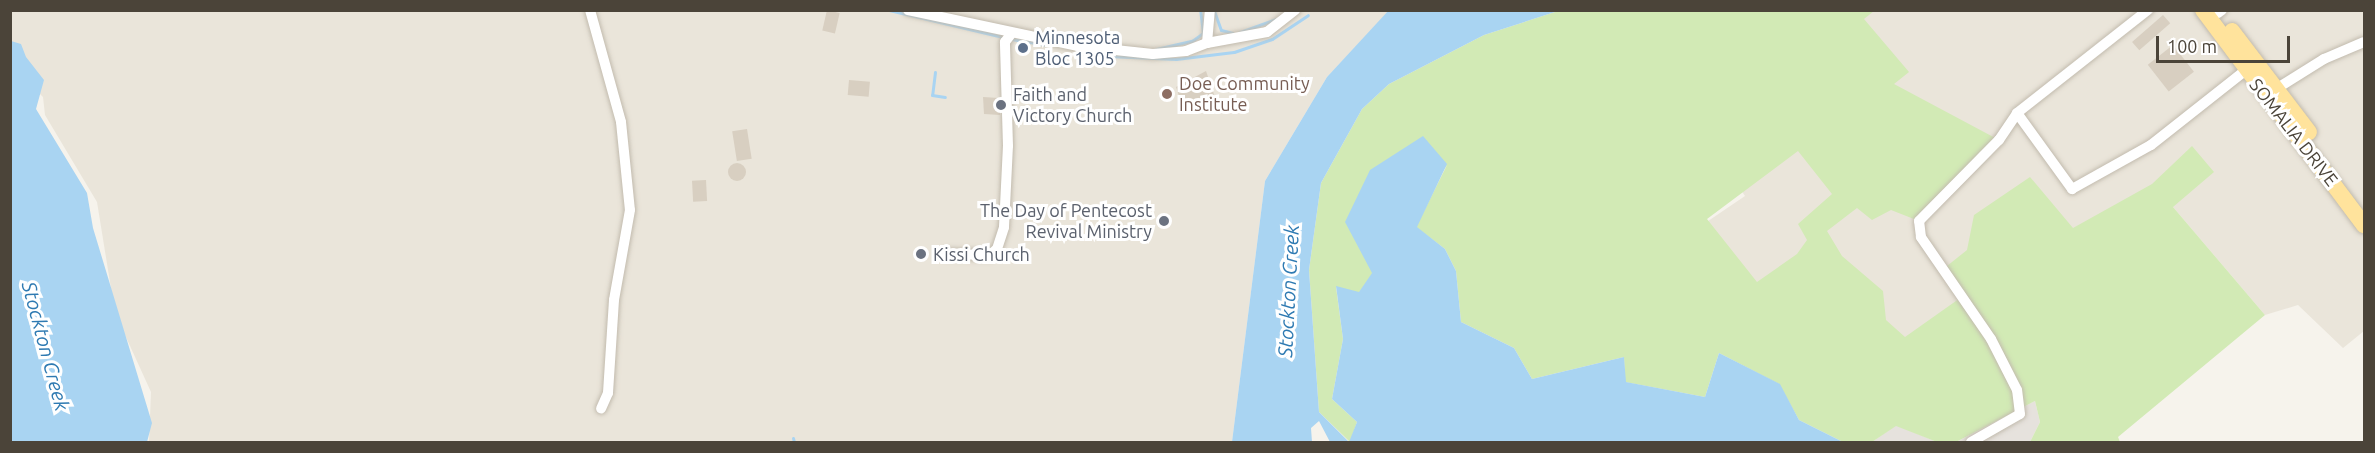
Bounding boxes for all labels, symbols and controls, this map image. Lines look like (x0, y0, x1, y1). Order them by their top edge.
scale bar (2159, 24, 2292, 62)
place label: Minnesota Bloc 1305 (1035, 27, 1120, 70)
text: 100 m (2167, 36, 2217, 56)
marker: Minnesota Bloc 1305 (1016, 41, 1030, 55)
place label: Doe Community Institute (1179, 73, 1310, 116)
street label: SOMALIA DRIVE (2245, 74, 2343, 190)
place label: Faith and Victory Church (1013, 84, 1132, 127)
marker: Doe Community Institute (1160, 87, 1174, 101)
marker: Faith and Victory Church (994, 98, 1008, 112)
place label: The Day of Pentecost Revival Ministry (980, 200, 1152, 242)
marker: The Day of Pentecost Revival Ministry (1157, 214, 1171, 228)
water label: Stockton Creek (1273, 224, 1303, 358)
place label: Kissi Church (933, 243, 1030, 265)
marker: Kissi Church (914, 247, 928, 261)
water label: Stockton Creek (17, 279, 75, 413)

